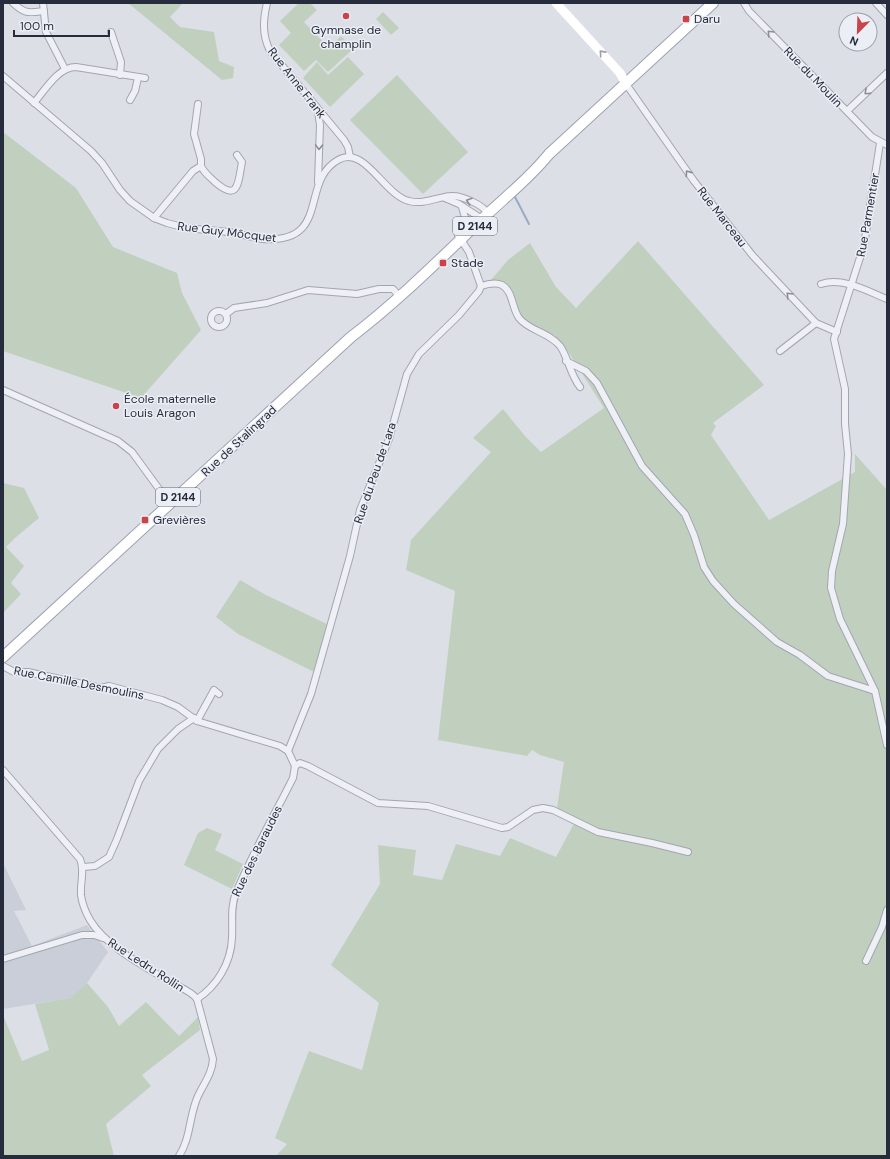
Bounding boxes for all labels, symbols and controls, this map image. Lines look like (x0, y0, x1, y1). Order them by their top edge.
marker: Gymnase de champlin (341, 11, 351, 21)
place label: Daru (694, 11, 720, 27)
scale bar (14, 12, 109, 38)
north arrow (838, 12, 878, 52)
marker: Daru (681, 14, 691, 24)
text: 100 m (20, 18, 54, 34)
place label: Gymnase de champlin (311, 22, 381, 52)
one-way arrow (767, 30, 775, 38)
text: N (848, 33, 861, 49)
street label: Rue du Moulin (780, 43, 846, 111)
street label: Rue Anne Frank (264, 44, 330, 122)
one-way arrow (599, 51, 606, 58)
one-way arrow (864, 87, 872, 95)
one-way arrow (315, 144, 323, 150)
one-way arrow (685, 170, 693, 177)
street label: Rue Parmentier (853, 171, 883, 258)
street label: Rue Marceau (694, 184, 751, 250)
one-way arrow (465, 197, 472, 205)
road number: D 2144 (453, 217, 497, 235)
street label: Rue Guy Môcquet (177, 218, 278, 246)
place label: Stade (451, 255, 484, 271)
marker: Stade (438, 258, 448, 268)
one-way arrow (786, 292, 794, 300)
place label: École maternelle Louis Aragon (124, 391, 216, 421)
marker: École maternelle Louis Aragon (111, 401, 121, 411)
street label: Rue de Stalingrad (198, 402, 280, 480)
street label: Rue du Peu de Lara (350, 420, 400, 526)
road number: D 2144 (156, 488, 200, 506)
place label: Grevières (153, 512, 206, 528)
marker: Grevières (140, 515, 150, 525)
street label: Rue Camille Desmoulins (13, 663, 145, 703)
street label: Rue des Baraudes (228, 803, 286, 899)
street label: Rue Ledru Rollin (105, 934, 187, 996)

